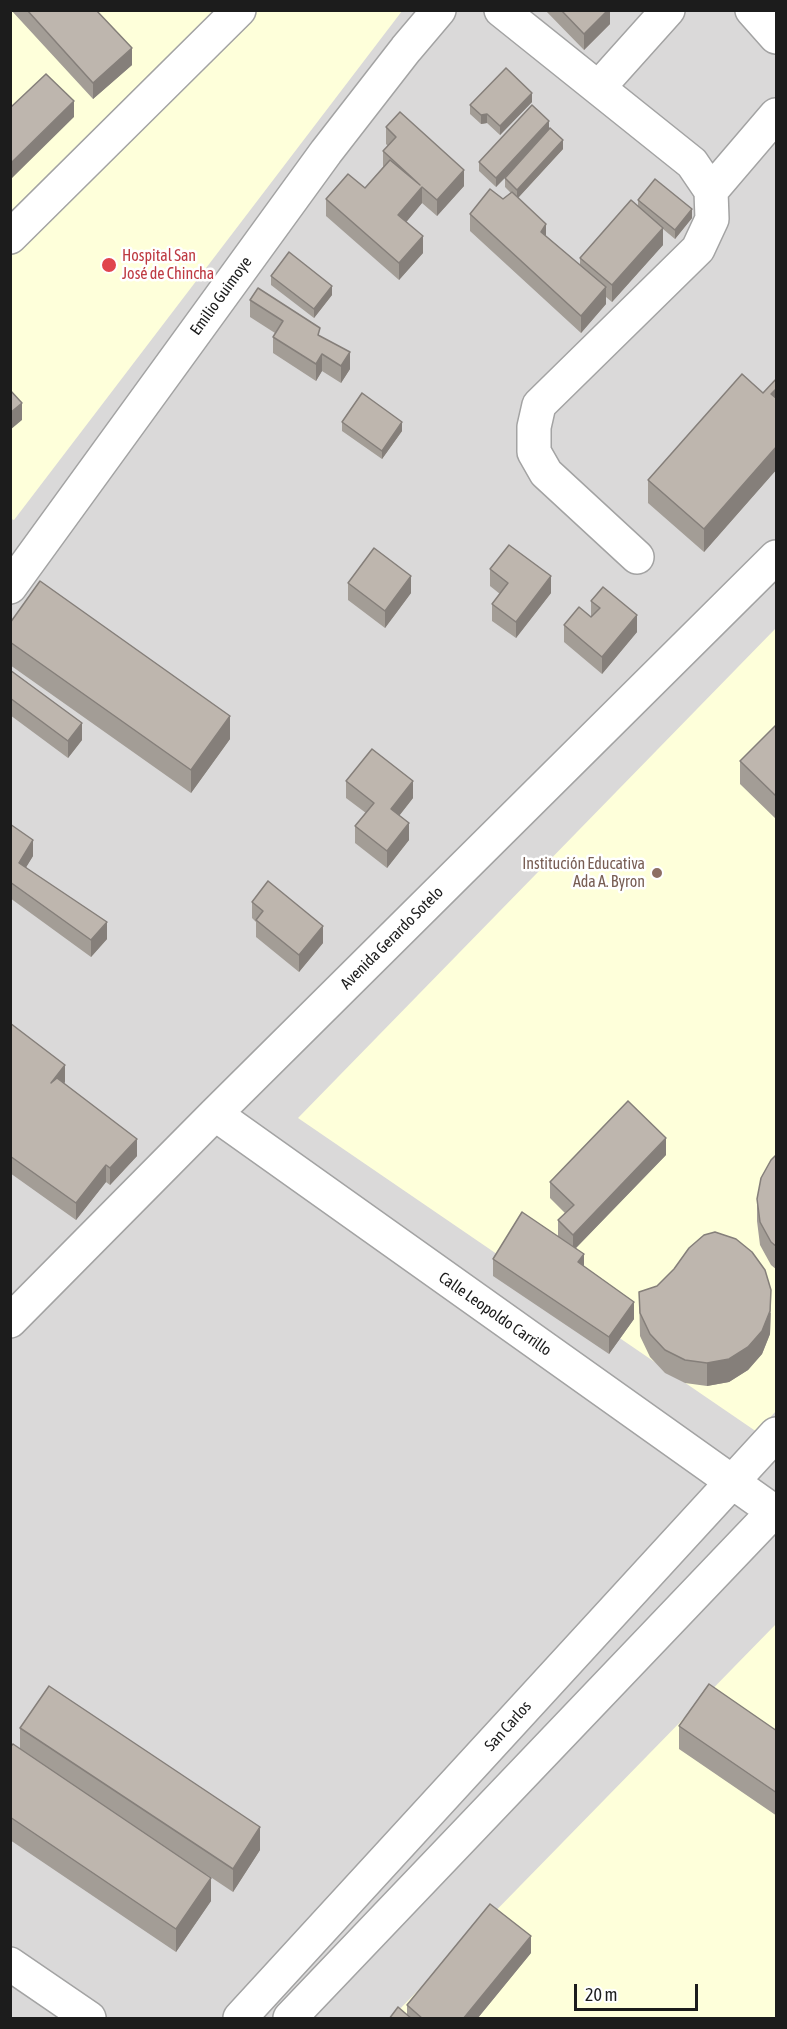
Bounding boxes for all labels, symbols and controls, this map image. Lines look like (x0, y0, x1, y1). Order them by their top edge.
place label: Hospital San José de Chincha (122, 246, 214, 284)
street label: Emilio Guimoye (186, 253, 256, 339)
marker: Hospital San José de Chincha (100, 256, 118, 274)
place label: Institución Educativa Ada A. Byron (522, 854, 645, 892)
marker: Institución Educativa Ada A. Byron (650, 866, 664, 880)
street label: Avenida Gerardo Sotelo (337, 883, 447, 993)
street label: Calle Leopoldo Carrillo (435, 1268, 555, 1360)
street label: San Carlos (481, 1697, 535, 1755)
scale bar (577, 1972, 702, 2010)
text: 20 m (585, 1984, 617, 2005)

